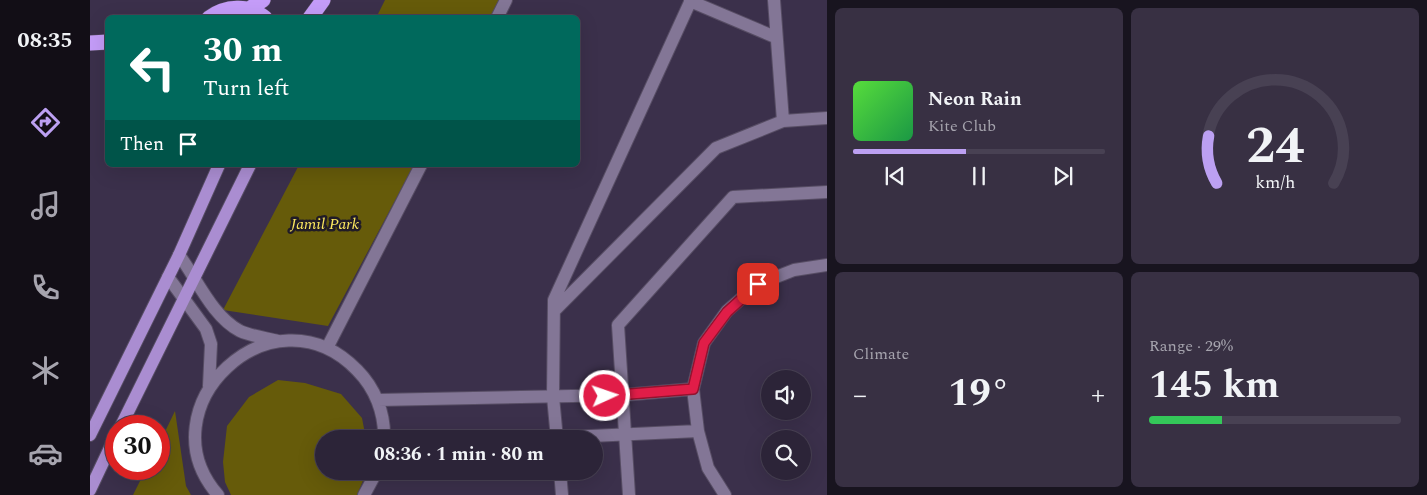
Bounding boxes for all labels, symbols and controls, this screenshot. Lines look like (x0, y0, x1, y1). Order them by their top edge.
text: 08:35 (17, 24, 73, 57)
text: 30 m (203, 24, 283, 77)
icon: left (120, 35, 185, 100)
text: Turn left (203, 72, 289, 105)
text: Neon Rain (928, 85, 1022, 114)
icon: directions (28, 105, 63, 140)
text: 24 (1246, 107, 1304, 186)
text: Kite Club (928, 114, 996, 138)
text: Then (120, 130, 164, 159)
icon: arrive (174, 130, 202, 158)
icon: previous (881, 162, 909, 190)
icon: pause (965, 162, 993, 190)
icon: next (1049, 162, 1077, 190)
text: km/h (1255, 169, 1295, 196)
icon: music (28, 188, 63, 223)
park label: Jamil Park (290, 212, 360, 236)
pin (737, 263, 779, 305)
icon: phone (28, 270, 63, 305)
icon: arrive (744, 270, 772, 298)
text: Range · 29% (1149, 334, 1233, 358)
text: Climate (853, 342, 909, 366)
icon: climate (28, 353, 63, 388)
text: 145 km (1149, 357, 1280, 415)
text: 19° (948, 365, 1010, 423)
position arrow (578, 369, 630, 421)
map controls (761, 370, 811, 480)
button: sound (761, 370, 811, 420)
text: − (853, 374, 867, 417)
text: + (1091, 374, 1105, 417)
speed limit sign: 30 (105, 415, 170, 480)
button: search (761, 430, 811, 480)
icon: car (28, 436, 63, 471)
text: 08:36 · 1 min · 80 m (374, 440, 544, 469)

